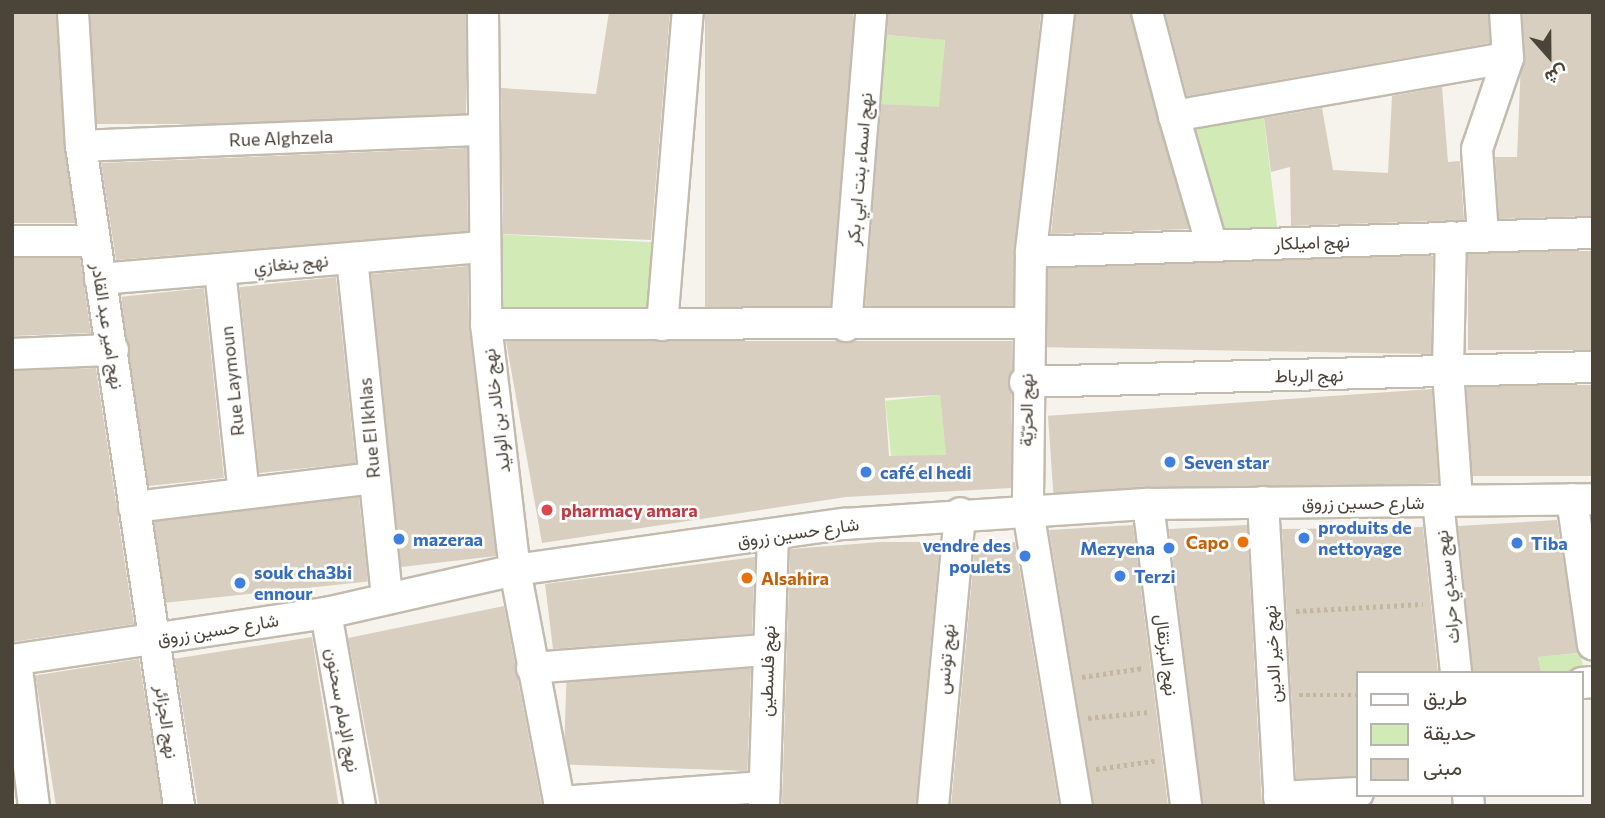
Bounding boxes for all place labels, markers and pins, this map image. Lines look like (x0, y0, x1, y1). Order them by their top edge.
place label: Seven star (1184, 451, 1270, 473)
marker: Seven star (1162, 454, 1178, 470)
place label: café el hedi (880, 461, 971, 483)
marker: café el hedi (858, 464, 874, 480)
place label: pharmacy amara (561, 499, 698, 521)
marker: pharmacy amara (539, 502, 555, 518)
place label: produits de nettoyage (1318, 517, 1412, 560)
place label: mazeraa (413, 528, 483, 550)
marker: produits de nettoyage (1296, 530, 1312, 546)
marker: mazeraa (391, 531, 407, 547)
place label: Capo (1186, 531, 1229, 553)
place label: Tiba (1531, 532, 1568, 554)
marker: Capo (1235, 534, 1251, 550)
place label: vendre des poulets (923, 535, 1011, 578)
marker: Tiba (1509, 535, 1525, 551)
place label: Mezyena (1080, 537, 1155, 559)
marker: Mezyena (1161, 540, 1177, 556)
marker: vendre des poulets (1017, 548, 1033, 564)
place label: souk cha3bi ennour (254, 562, 352, 604)
place label: Terzi (1134, 565, 1175, 587)
place label: Alsahira (761, 567, 829, 589)
marker: Terzi (1112, 568, 1128, 584)
marker: Alsahira (739, 570, 755, 586)
marker: souk cha3bi ennour (232, 575, 248, 591)

